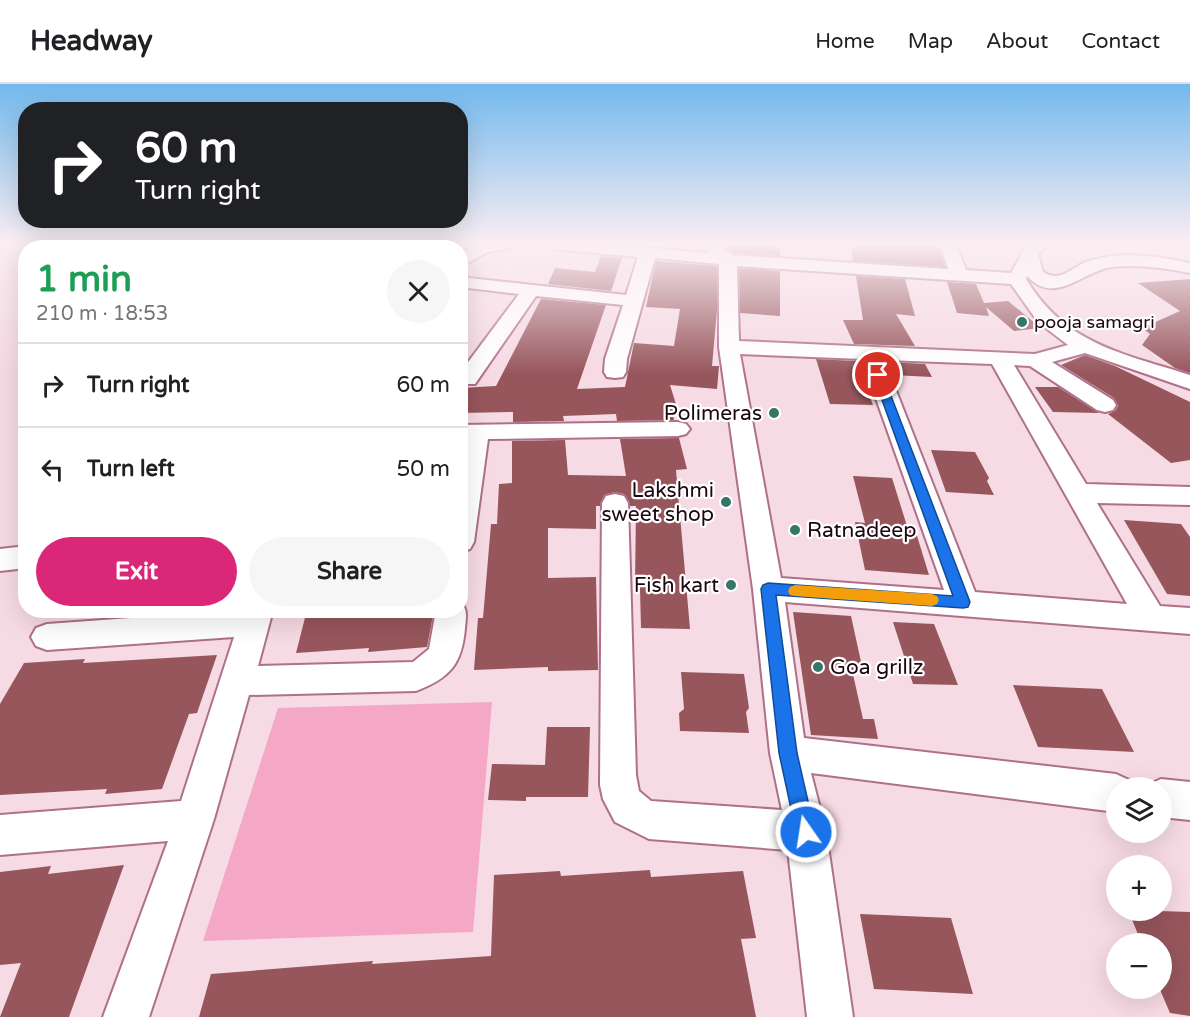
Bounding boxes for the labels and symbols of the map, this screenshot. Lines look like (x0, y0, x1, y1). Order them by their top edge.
place label: pooja samagri (1034, 311, 1155, 333)
marker: pooja samagri (1015, 315, 1029, 329)
pin (852, 349, 903, 400)
place label: Polimeras (664, 401, 762, 426)
marker: Polimeras (767, 406, 781, 420)
place label: Lakshmi sweet shop (601, 478, 714, 527)
marker: Lakshmi sweet shop (719, 495, 733, 509)
place label: Ratnadeep (807, 518, 916, 543)
marker: Ratnadeep (788, 523, 802, 537)
place label: Fish kart (634, 573, 719, 598)
marker: Fish kart (724, 578, 738, 592)
place label: Goa grillz (830, 655, 923, 680)
marker: Goa grillz (811, 660, 825, 674)
position arrow (774, 800, 838, 864)

